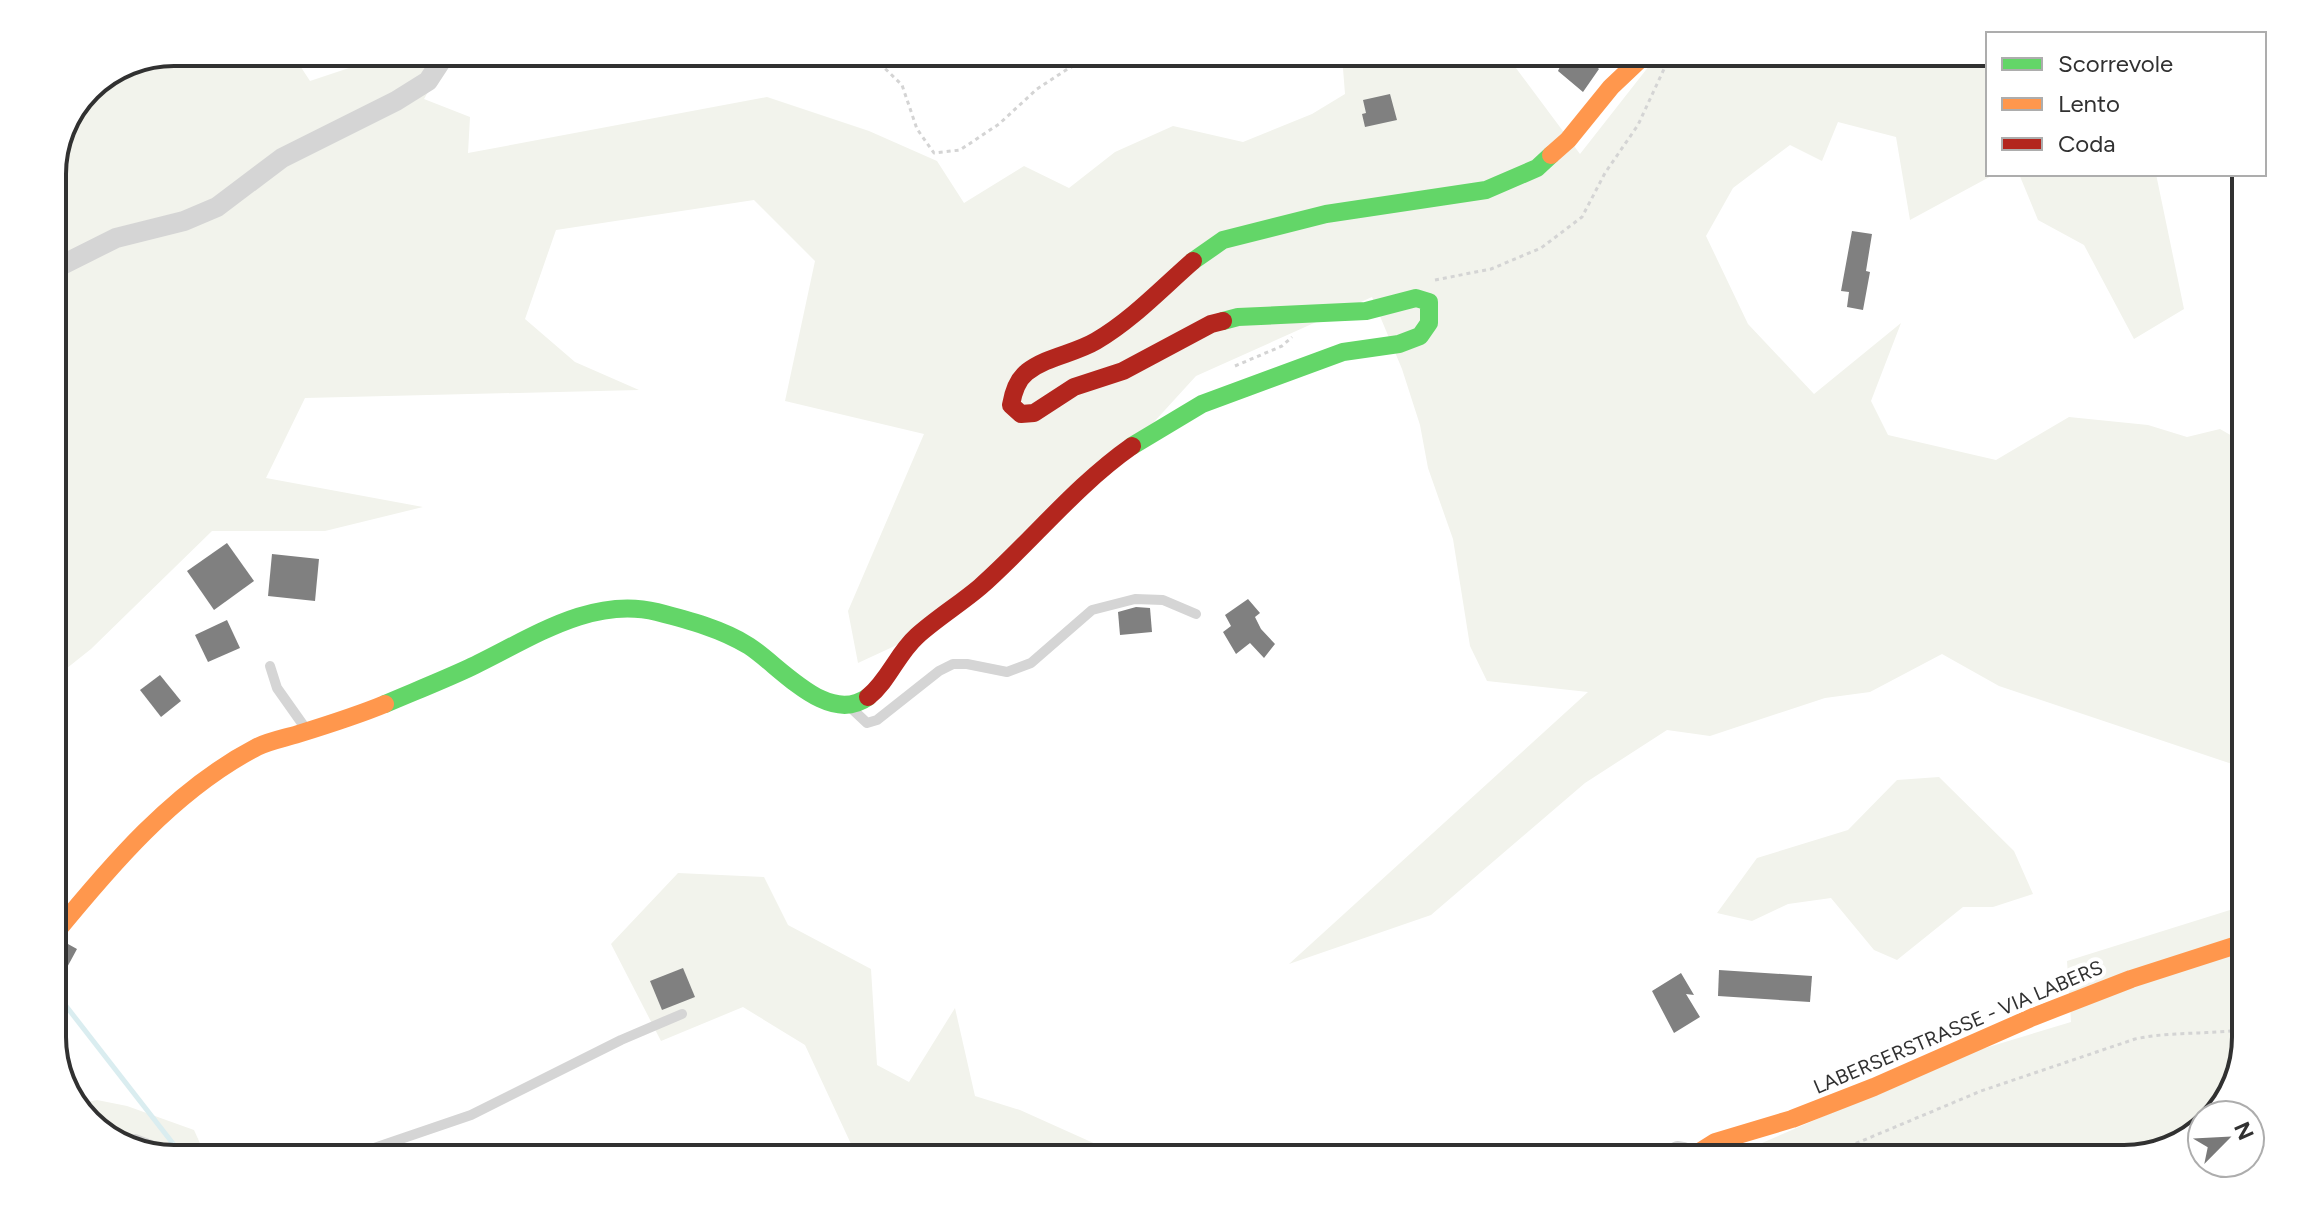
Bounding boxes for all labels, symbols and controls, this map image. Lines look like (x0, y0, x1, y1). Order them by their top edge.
legend (1986, 32, 2266, 176)
text: Scorrevole (2058, 49, 2173, 78)
text: Lento (2058, 89, 2120, 118)
text: Coda (2058, 129, 2116, 158)
street label: LABERSERSTRASSE - VIA LABERS (1810, 955, 2106, 1099)
north arrow (2186, 1099, 2266, 1179)
text: N (2228, 1118, 2260, 1144)

